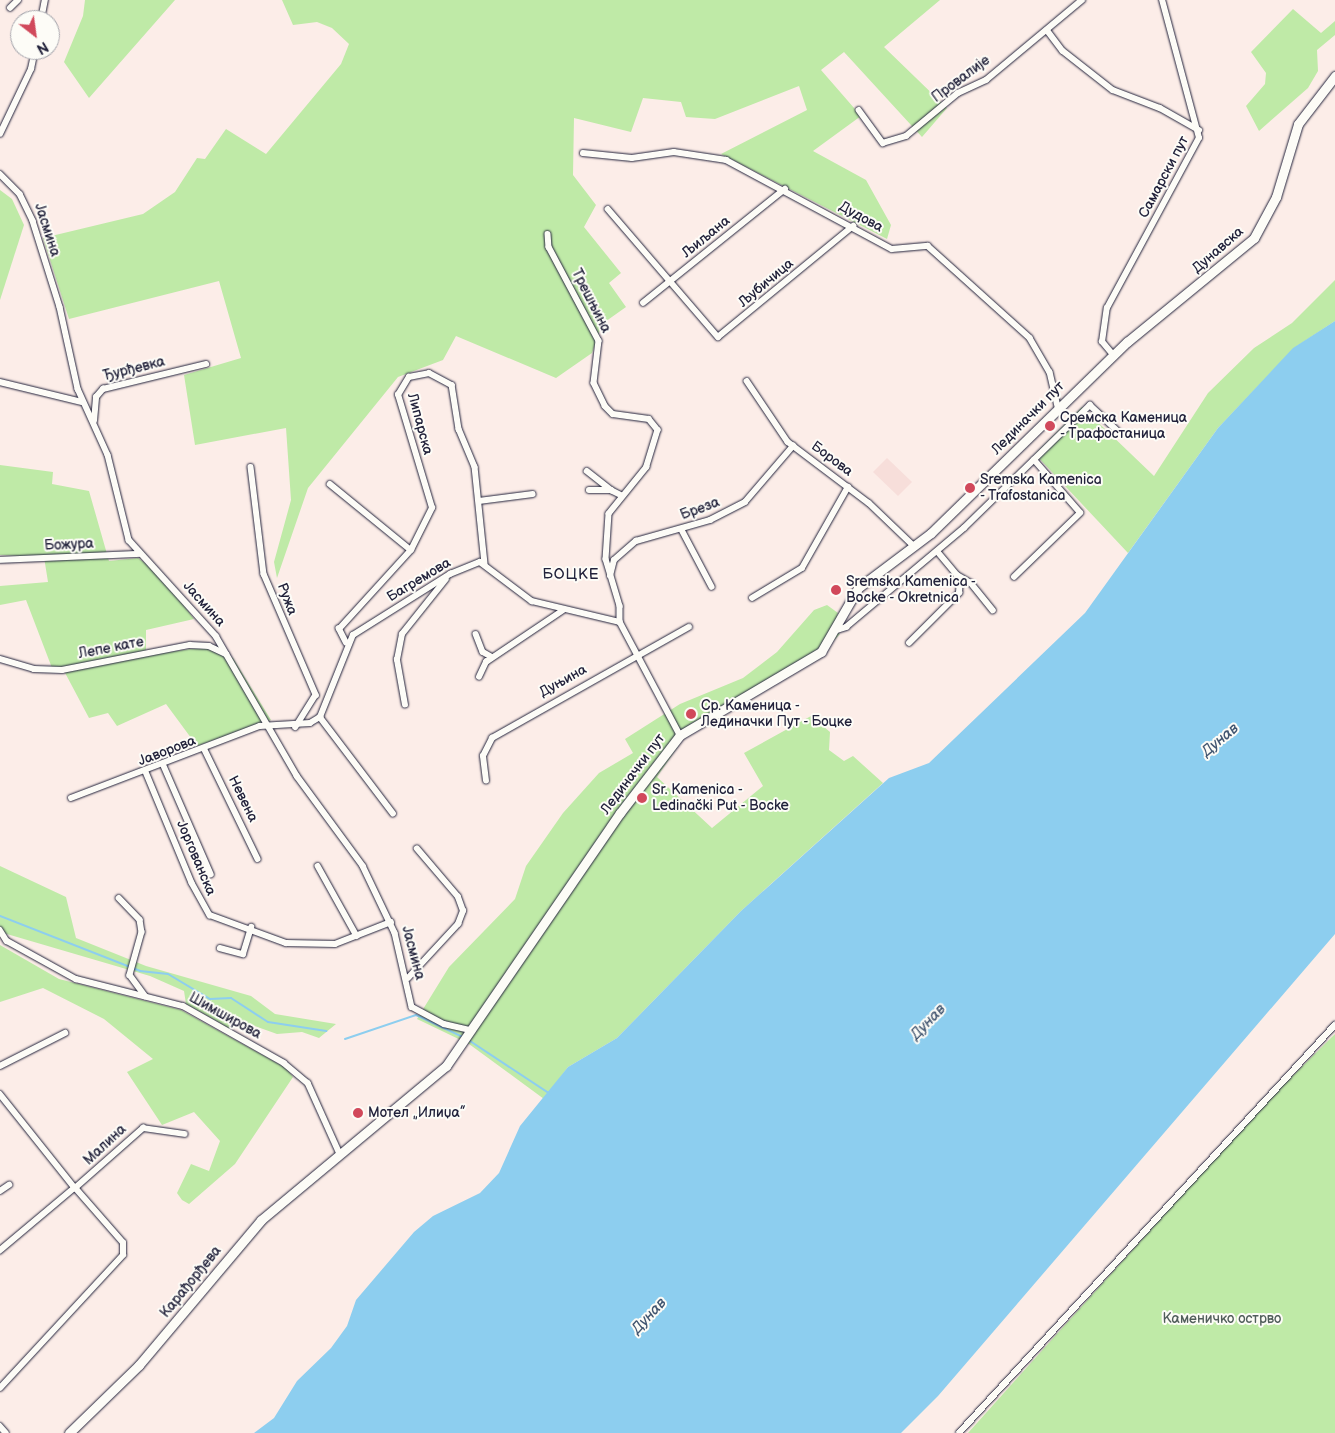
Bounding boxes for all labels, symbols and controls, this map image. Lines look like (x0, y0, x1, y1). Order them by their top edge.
north arrow (10, 10, 60, 60)
text: N (33, 38, 51, 58)
street label: Провалије (929, 52, 993, 106)
street label: Самарски пут (1135, 133, 1193, 221)
street label: Дудова (836, 198, 886, 236)
street label: Јасмина (31, 201, 63, 259)
street label: Љиљана (679, 213, 733, 261)
street label: Дунавска (1189, 223, 1247, 277)
street label: Љубичица (735, 255, 797, 311)
street label: Трешњина (568, 266, 614, 336)
street label: Ђурђевка (101, 353, 167, 385)
street label: Лединачки пут (988, 378, 1068, 458)
street label: Липарска (404, 391, 436, 457)
place label: Сремска Каменица - Трафостаница (1060, 410, 1187, 442)
marker: Сремска Каменица - Трафостаница (1044, 420, 1056, 432)
street label: Борова (808, 438, 856, 480)
place label: Sremska Kamenica - Trafostanica (980, 472, 1102, 504)
marker: Sremska Kamenica - Trafostanica (964, 482, 976, 494)
street label: Бреза (678, 494, 722, 524)
street label: Божура (44, 535, 94, 555)
street label: Багремова (384, 554, 454, 606)
district label: БОЦКЕ (542, 566, 600, 584)
place label: Sremska Kamenica - Bocke - Okretnica (846, 574, 977, 606)
street label: Јасмина (179, 578, 229, 630)
street label: Ружа (273, 581, 301, 617)
marker: Sremska Kamenica - Bocke - Okretnica (830, 584, 842, 596)
street label: Лепе кате (77, 633, 145, 663)
street label: Дуњина (536, 661, 590, 701)
place label: Ср. Каменица - Лединачки Пут - Боцке (701, 698, 853, 730)
marker: Ср. Каменица - Лединачки Пут - Боцке (685, 708, 697, 720)
water label: Дунав (1198, 719, 1242, 761)
street label: Лединачки пут (597, 730, 669, 818)
street label: Јаворова (136, 732, 198, 770)
street label: Невена (225, 773, 261, 825)
place label: Sr. Kamenica - Ledinački Put - Bocke (652, 782, 790, 814)
marker: Sr. Kamenica - Ledinački Put - Bocke (636, 792, 648, 804)
street label: Јоргованска (173, 818, 219, 898)
street label: Јасмина (398, 924, 428, 982)
street label: Шимширова (186, 989, 264, 1043)
water label: Дунав (907, 1000, 949, 1044)
place label: Мотел „Илиџа” (368, 1105, 466, 1121)
marker: Мотел „Илиџа” (352, 1107, 364, 1119)
street label: Малина (80, 1121, 130, 1169)
street label: Карађорђева (157, 1243, 225, 1321)
water label: Дунав (628, 1294, 670, 1338)
park label: Каменичко острво (1163, 1311, 1281, 1327)

